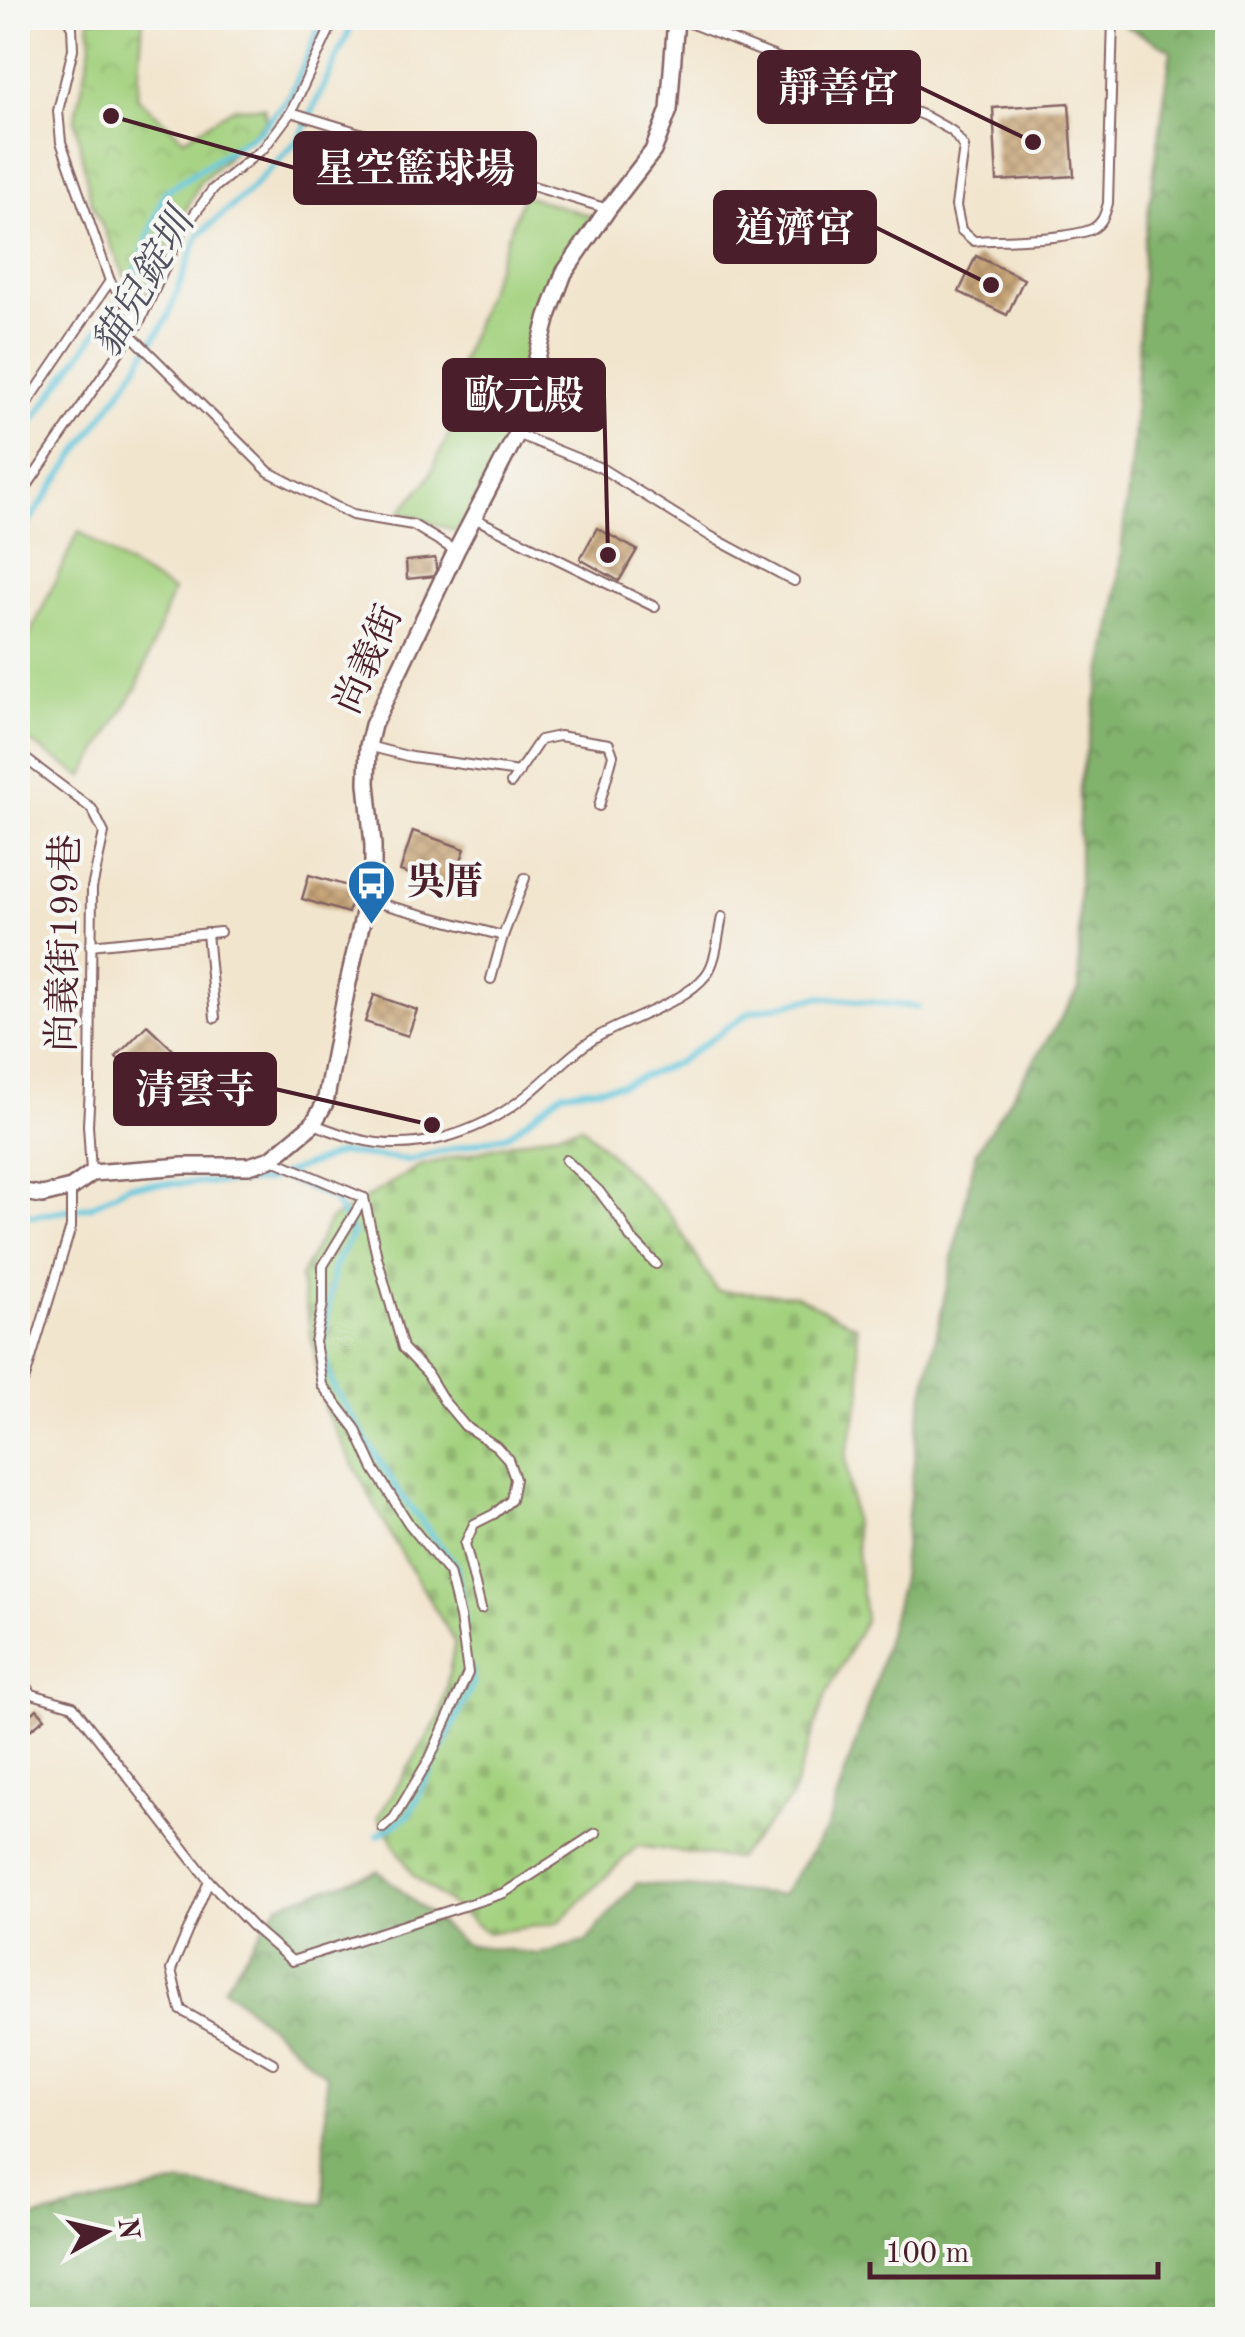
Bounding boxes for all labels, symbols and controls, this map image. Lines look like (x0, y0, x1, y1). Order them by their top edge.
callout: 靜善宮 (759, 52, 919, 122)
text: 靜善宮 (779, 66, 899, 111)
callout: 星空籃球場 (295, 133, 535, 203)
text: 星空籃球場 (315, 147, 515, 192)
callout: 道濟宮 (715, 192, 875, 262)
water label: 貓兒錠圳 (84, 199, 205, 364)
text: 道濟宮 (735, 206, 855, 251)
callout: 歐元殿 (444, 360, 604, 430)
text: 歐元殿 (464, 374, 584, 419)
street label: 尚義街 (327, 599, 411, 720)
street label: 尚義街199巷 (42, 834, 87, 1052)
bus stop icon: 吳厝 (346, 858, 398, 926)
place label: 吳厝 (407, 861, 483, 903)
callout: 清雲寺 (115, 1054, 275, 1124)
text: 清雲寺 (135, 1068, 255, 1113)
north arrow (55, 2182, 155, 2282)
text: N (111, 2216, 142, 2242)
scale bar (870, 2217, 1158, 2279)
text: 100 m (885, 2239, 969, 2269)

